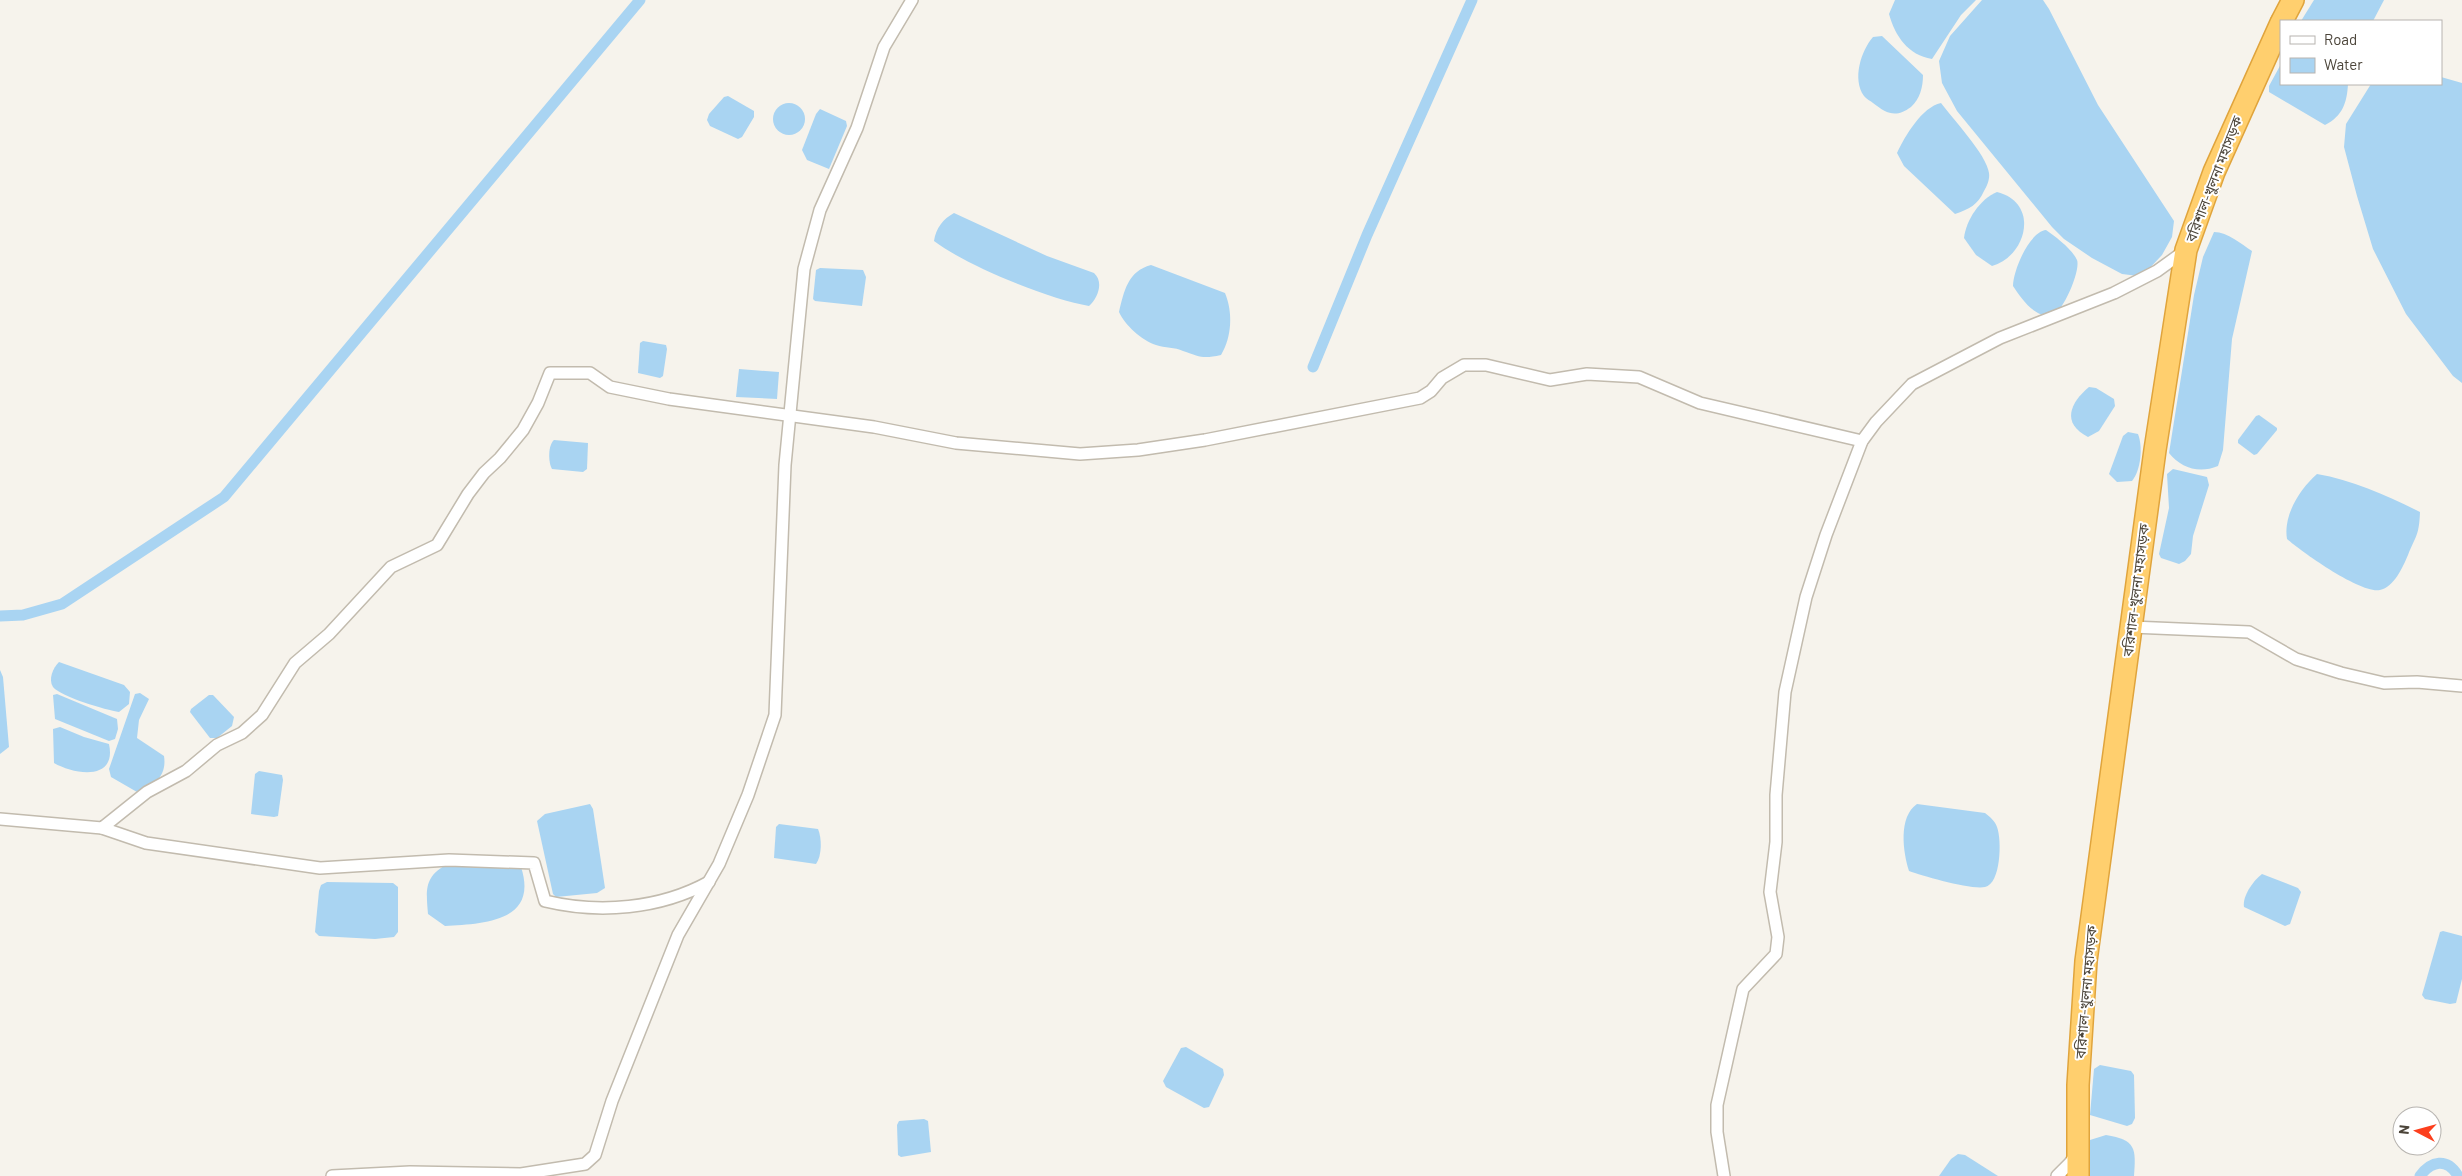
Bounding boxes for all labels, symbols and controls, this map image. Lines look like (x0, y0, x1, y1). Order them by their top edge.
legend (2280, 20, 2442, 85)
text: Road (2324, 30, 2357, 48)
text: Water (2324, 55, 2363, 73)
street label: বরিশাল-খুলনা মহাসড়ক (2181, 113, 2247, 246)
street label: বরিশাল-খুলনা মহাসড়ক (2119, 522, 2153, 658)
street label: বরিশাল-খুলনা মহাসড়ক (2071, 924, 2101, 1060)
north arrow (2392, 1106, 2442, 1156)
text: N (2395, 1124, 2413, 1135)

